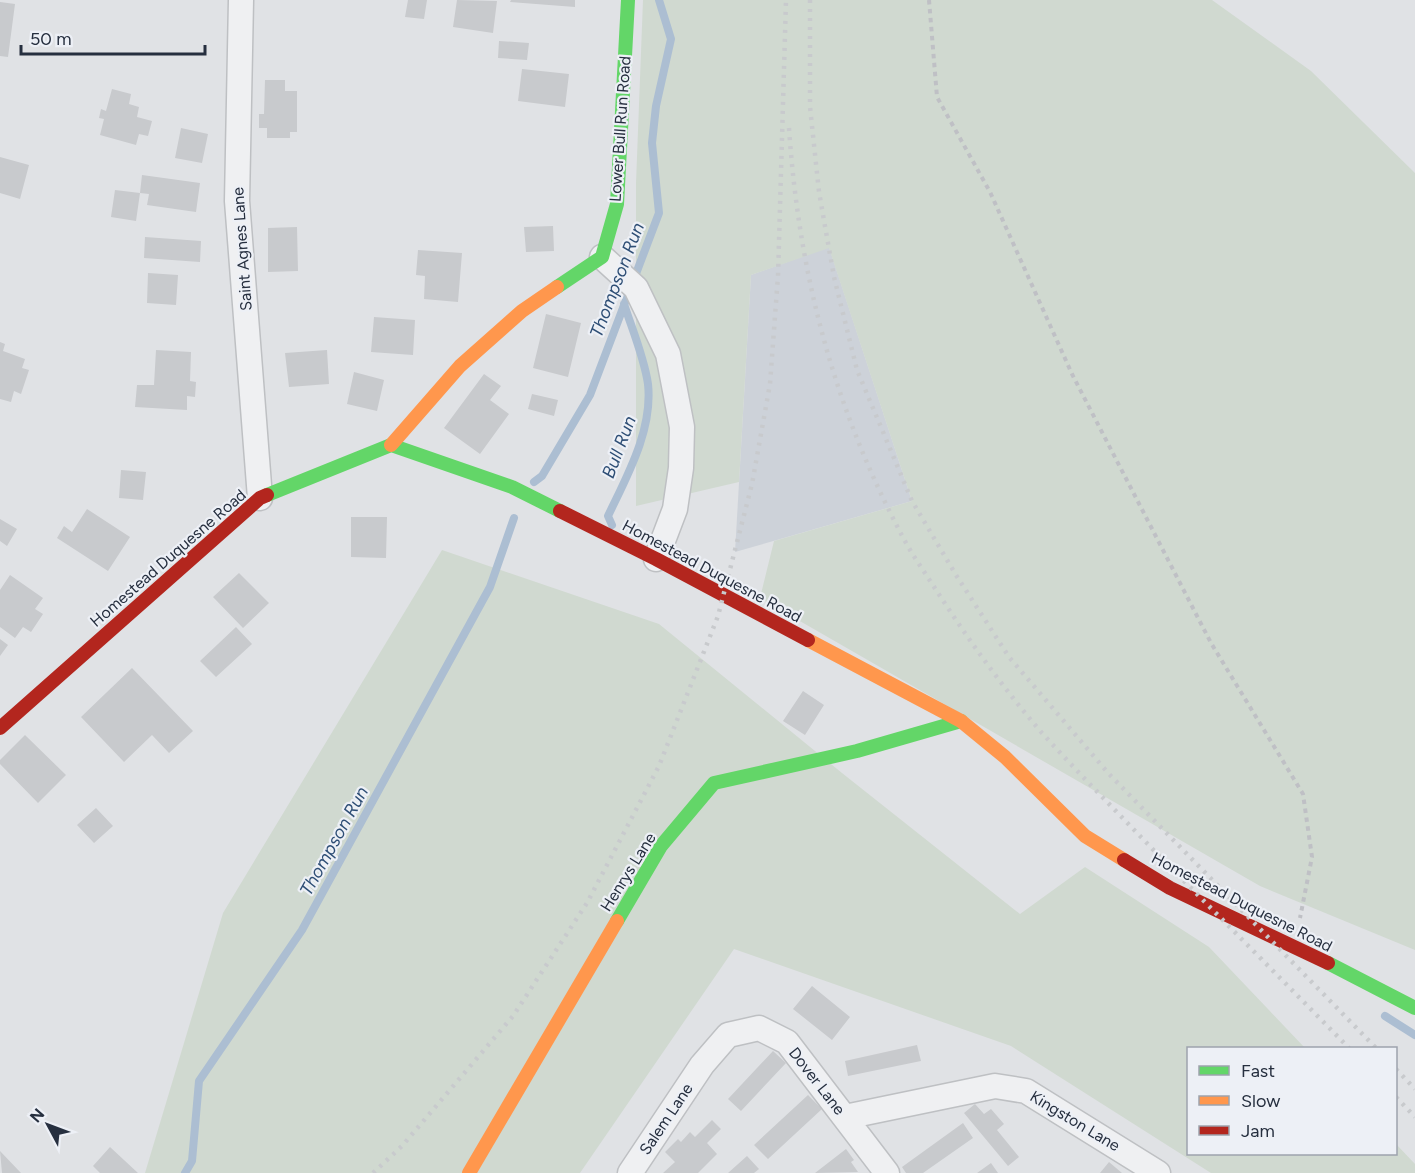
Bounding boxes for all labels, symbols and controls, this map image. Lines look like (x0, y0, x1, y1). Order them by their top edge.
scale bar (21, 18, 206, 56)
text: 50 m (30, 28, 72, 50)
street label: Lower Bull Run Road (605, 55, 635, 203)
street label: Saint Agnes Lane (228, 186, 256, 311)
water label: Thompson Run (585, 219, 649, 341)
water label: Bull Run (597, 413, 641, 481)
street label: Homestead Duquesne Road (86, 485, 250, 631)
street label: Homestead Duquesne Road (619, 516, 805, 626)
water label: Thompson Run (295, 783, 373, 899)
street label: Henrys Lane (596, 829, 660, 915)
street label: Homestead Duquesne Road (1149, 848, 1335, 956)
street label: Dover Lane (785, 1043, 849, 1119)
legend (1187, 1047, 1397, 1155)
text: Fast (1241, 1060, 1275, 1082)
street label: Salem Lane (635, 1079, 697, 1158)
street label: Kingston Lane (1027, 1087, 1124, 1155)
text: Slow (1241, 1090, 1280, 1112)
north arrow (18, 1095, 78, 1155)
text: N (26, 1105, 48, 1126)
text: Jam (1241, 1120, 1275, 1142)

